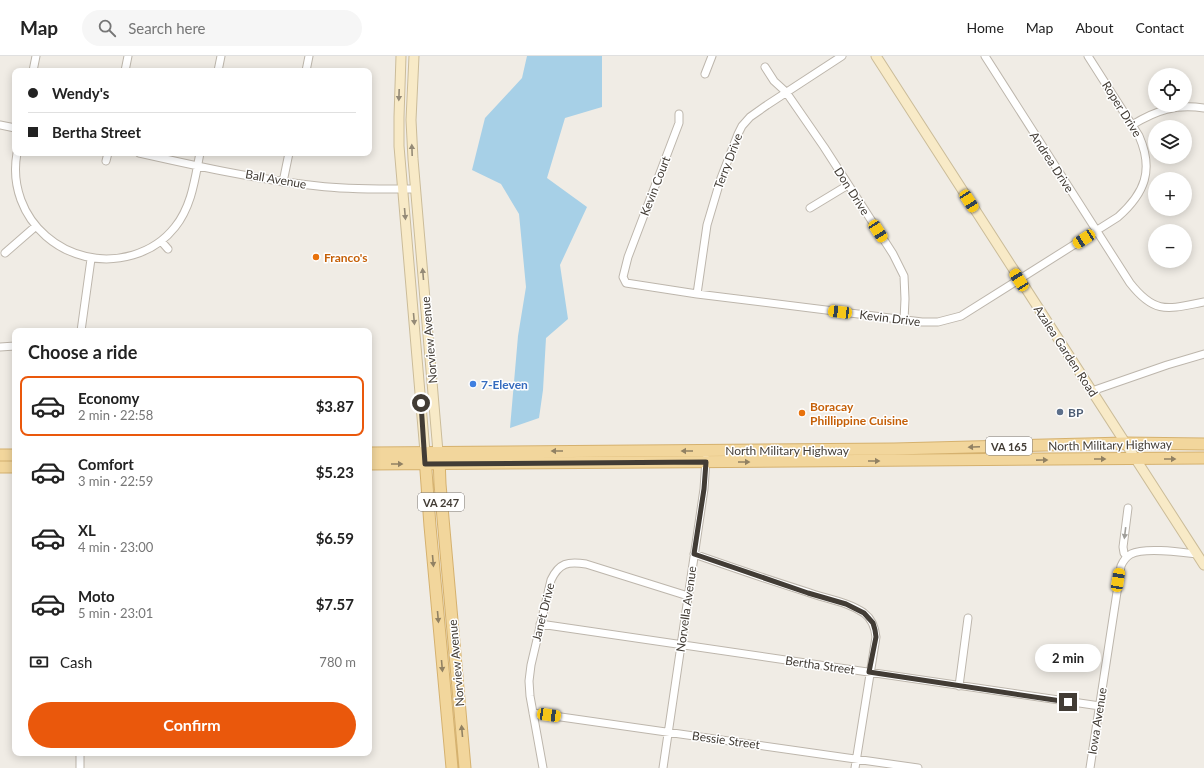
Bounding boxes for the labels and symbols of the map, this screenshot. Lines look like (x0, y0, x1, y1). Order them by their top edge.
street label: Roper Drive (1099, 78, 1145, 140)
one-way arrow (396, 89, 402, 102)
street label: Andrea Drive (1027, 129, 1077, 195)
street label: Terry Drive (711, 131, 745, 191)
one-way arrow (409, 144, 416, 156)
street label: Kevin Court (637, 153, 673, 218)
street label: Don Drive (831, 164, 873, 218)
street label: Ball Avenue (244, 166, 308, 192)
car (957, 188, 981, 214)
one-way arrow (401, 208, 408, 220)
car (866, 218, 890, 244)
car (1071, 227, 1097, 251)
place label: Franco's (324, 250, 368, 265)
marker: Franco's (311, 252, 321, 262)
car (1007, 267, 1031, 293)
one-way arrow (420, 268, 426, 280)
street label: Norview Avenue (418, 296, 440, 384)
street label: Azalea Garden Road (1031, 302, 1101, 400)
car (827, 305, 853, 319)
street label: Kevin Drive (859, 307, 921, 329)
one-way arrow (411, 313, 418, 325)
place label: 7-Eleven (481, 377, 528, 392)
marker: 7-Eleven (468, 379, 478, 389)
route start (412, 394, 430, 412)
place label: Boracay Phillippine Cuisine (810, 399, 909, 428)
place label: BP (1068, 405, 1084, 420)
marker: BP (1055, 407, 1065, 417)
marker: Boracay Phillippine Cuisine (797, 408, 807, 418)
street label: North Military Highway (1048, 436, 1173, 454)
road number: VA 165 (986, 437, 1032, 455)
street label: North Military Highway (725, 443, 850, 458)
one-way arrow (967, 444, 980, 450)
one-way arrow (681, 447, 693, 454)
one-way arrow (550, 448, 563, 454)
one-way arrow (1094, 456, 1107, 462)
one-way arrow (1164, 456, 1177, 462)
one-way arrow (1036, 457, 1049, 463)
one-way arrow (868, 458, 881, 464)
one-way arrow (738, 459, 751, 465)
one-way arrow (391, 461, 404, 467)
road number: VA 247 (418, 493, 464, 511)
one-way arrow (1122, 527, 1128, 539)
one-way arrow (430, 555, 436, 567)
street label: Norvella Avenue (673, 565, 699, 653)
car (1110, 567, 1126, 593)
street label: Janet Drive (528, 581, 558, 643)
one-way arrow (435, 611, 441, 623)
street label: Norview Avenue (445, 619, 467, 707)
callout: 2 min (1035, 644, 1101, 672)
street label: Bertha Street (784, 653, 856, 677)
one-way arrow (439, 659, 446, 672)
street label: Iowa Avenue (1084, 686, 1110, 756)
route end (1059, 693, 1077, 711)
car (536, 707, 562, 723)
one-way arrow (458, 725, 465, 737)
street label: Bessie Street (691, 728, 762, 752)

